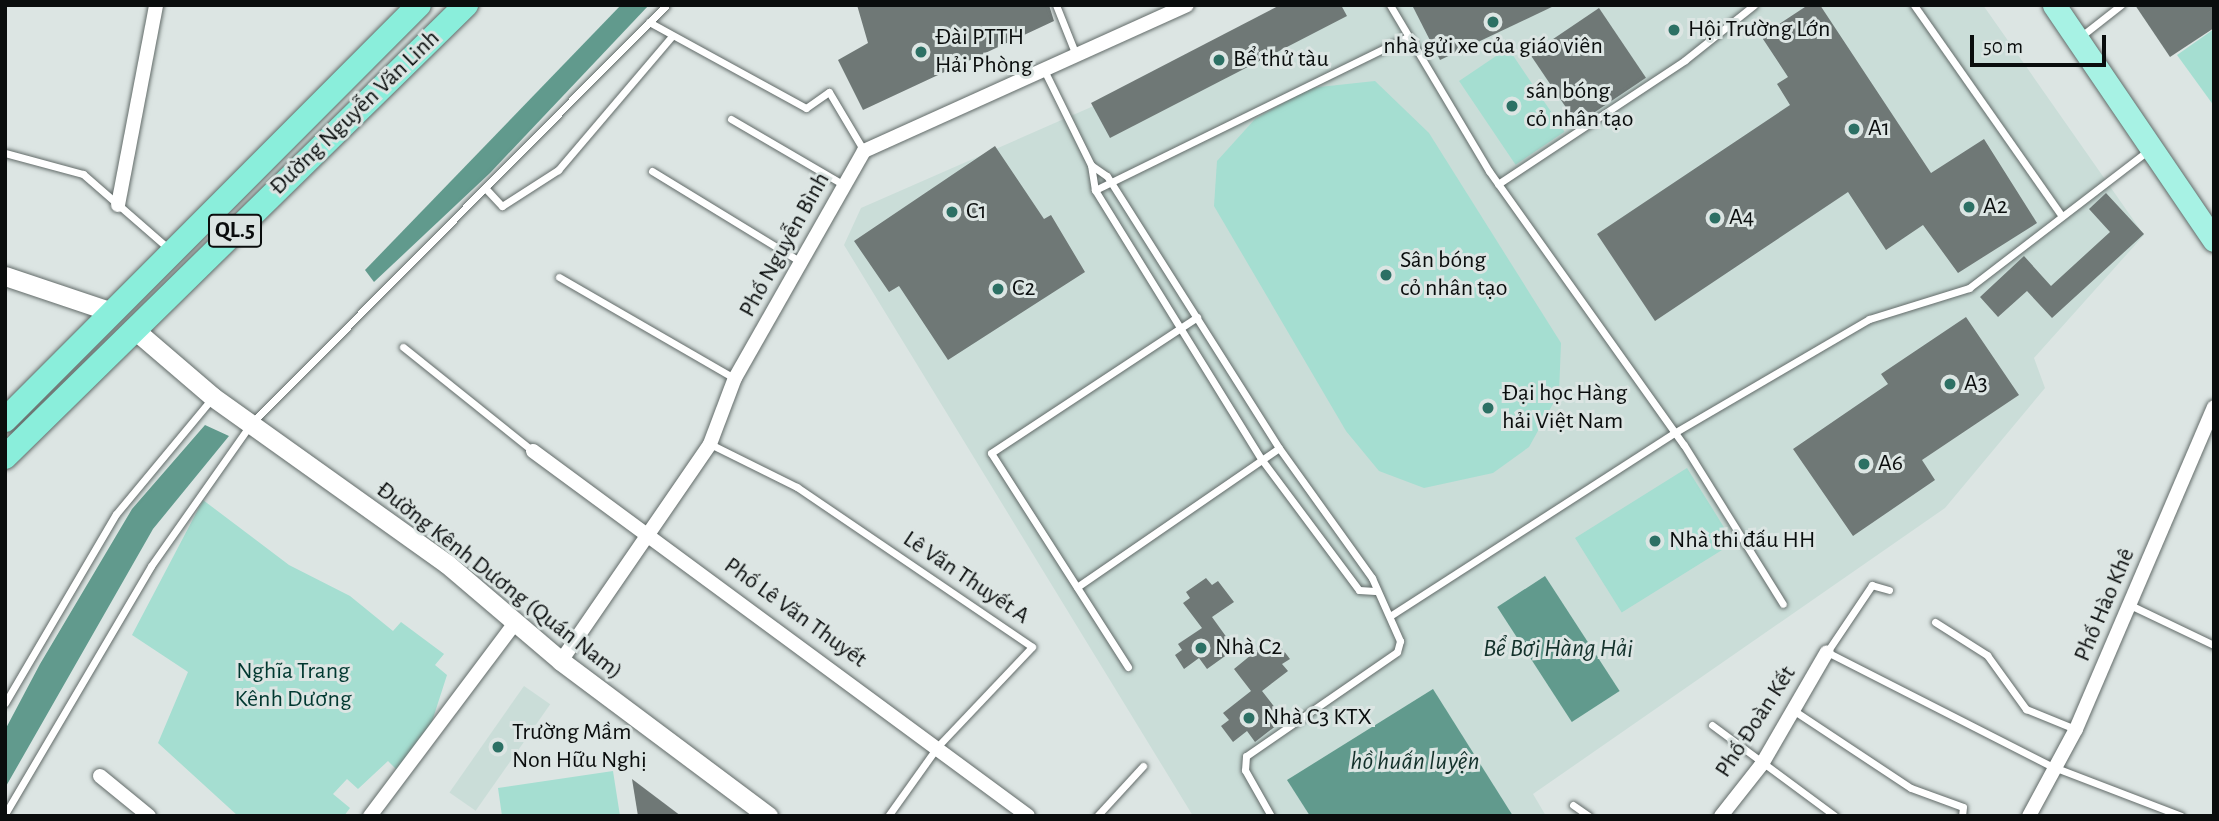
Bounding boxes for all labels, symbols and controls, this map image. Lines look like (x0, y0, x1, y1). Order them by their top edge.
marker: nhà gửi xe của giáo viên (1485, 14, 1501, 30)
place label: Hội Trường Lớn (1688, 16, 1830, 44)
scale bar (1974, 21, 2110, 65)
marker: Hội Trường Lớn (1666, 22, 1682, 38)
street label: Đường Nguyễn Văn Linh (264, 24, 446, 202)
place label: Đài PTTH Hải Phòng (935, 24, 1032, 80)
place label: nhà gửi xe của giáo viên (1383, 33, 1603, 61)
text: 50 m (1983, 36, 2023, 57)
marker: Đài PTTH Hải Phòng (913, 44, 929, 60)
place label: Bể thử tàu (1233, 46, 1329, 74)
marker: Bể thử tàu (1211, 52, 1227, 68)
place label: sân bóng cỏ nhân tạo (1526, 78, 1634, 134)
marker: sân bóng cỏ nhân tạo (1504, 98, 1520, 114)
place label: A1 (1868, 115, 1890, 143)
marker: A1 (1846, 121, 1862, 137)
street label: Phố Nguyễn Bình (733, 168, 837, 322)
place label: A2 (1983, 193, 2008, 221)
place label: C1 (966, 198, 987, 226)
marker: A2 (1961, 199, 1977, 215)
marker: C1 (944, 204, 960, 220)
place label: A4 (1729, 204, 1754, 232)
marker: A4 (1707, 210, 1723, 226)
road number: QL.5 (207, 212, 263, 250)
place label: Sân bóng cỏ nhân tạo (1400, 247, 1508, 303)
marker: Sân bóng cỏ nhân tạo (1378, 267, 1394, 283)
place label: C2 (1012, 275, 1035, 303)
marker: C2 (990, 281, 1006, 297)
place label: A3 (1964, 370, 1988, 398)
marker: A3 (1942, 376, 1958, 392)
place label: Đại học Hàng hải Việt Nam (1502, 380, 1627, 436)
marker: Đại học Hàng hải Việt Nam (1480, 400, 1496, 416)
place label: A6 (1878, 450, 1903, 478)
marker: A6 (1856, 456, 1872, 472)
street label: Đường Kênh Dương (Quán Nam) (370, 476, 628, 686)
street label: Lê Văn Thuyết A (897, 525, 1035, 631)
place label: Nhà thi đấu HH (1669, 527, 1815, 555)
marker: Nhà thi đấu HH (1647, 533, 1663, 549)
street label: Phố Hào Khê (2068, 544, 2142, 666)
street label: Phố Lê Văn Thuyết (718, 552, 872, 674)
water label: Bể Bơi Hàng Hải (1483, 633, 1633, 665)
place label: Nhà C2 (1215, 634, 1282, 662)
marker: Nhà C2 (1193, 640, 1209, 656)
park label: Nghĩa Trang Kênh Dương (234, 658, 352, 714)
street label: Phố Đoàn Kết (1709, 661, 1803, 783)
place label: Nhà C3 KTX (1263, 704, 1372, 732)
marker: Nhà C3 KTX (1241, 710, 1257, 726)
place label: Trường Mầm Non Hữu Nghị (512, 719, 647, 775)
marker: Trường Mầm Non Hữu Nghị (490, 739, 506, 755)
water label: hồ huấn luyện (1350, 746, 1480, 778)

